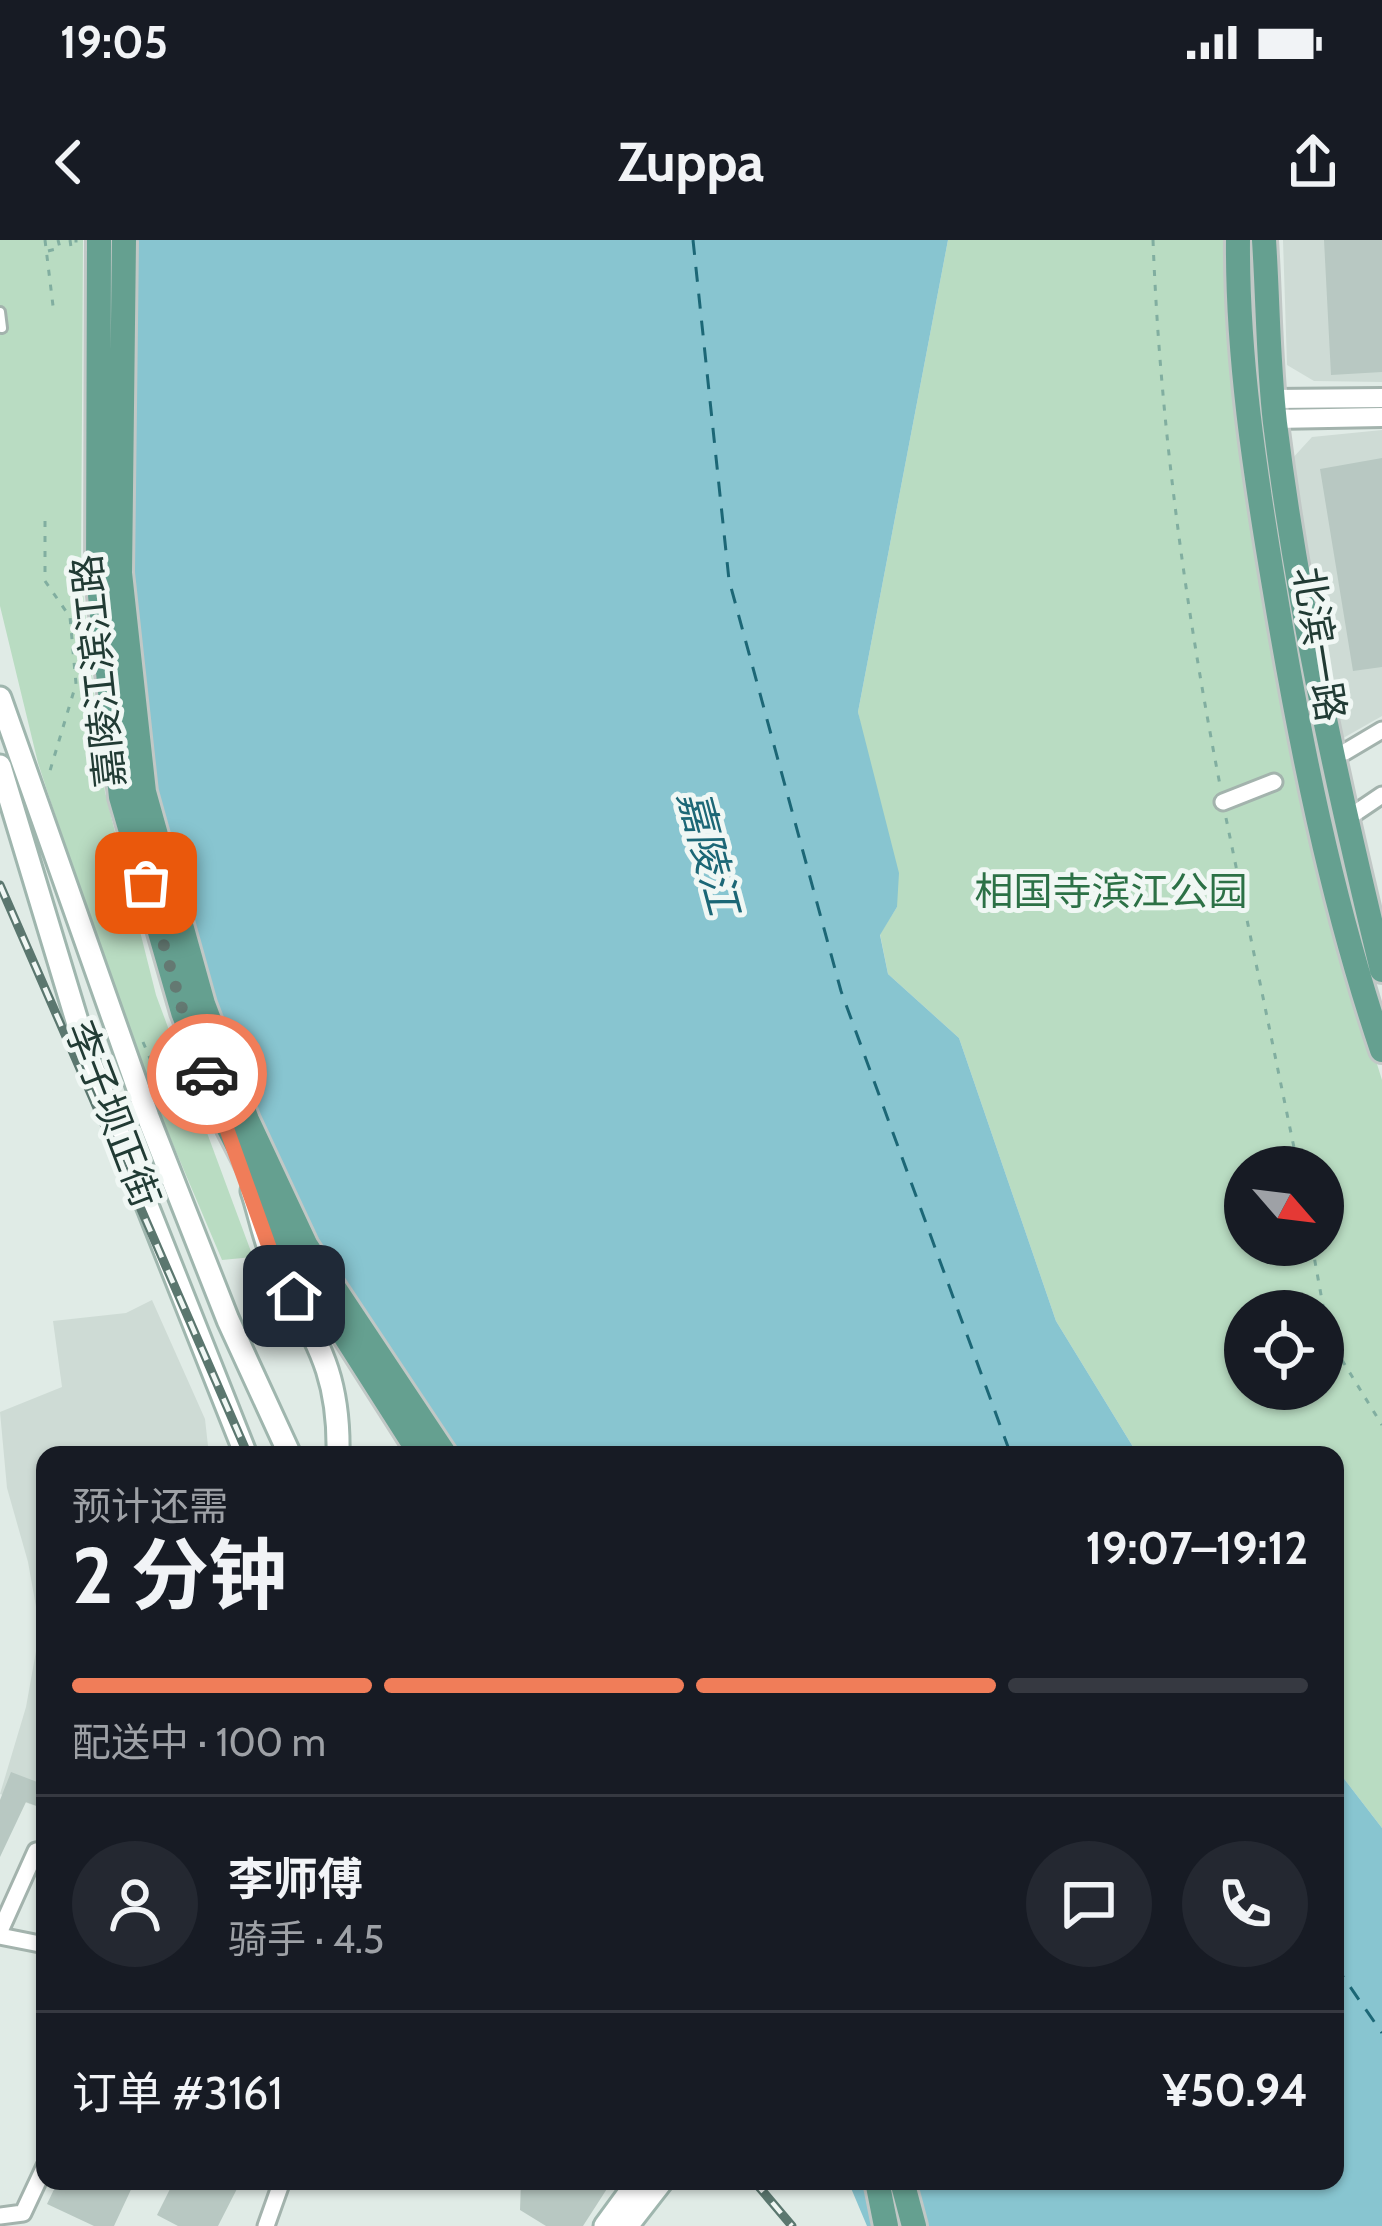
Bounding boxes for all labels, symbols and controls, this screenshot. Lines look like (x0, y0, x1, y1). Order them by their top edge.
text: 19:05 (60, 15, 168, 69)
icon: back (36, 129, 102, 195)
text: Zuppa (618, 129, 764, 195)
icon: share (1280, 129, 1346, 195)
street label: 嘉陵江滨江路 (62, 552, 134, 790)
street label: 北滨一路 (1284, 563, 1356, 725)
water label: 嘉陵江 (668, 784, 751, 923)
pin (95, 832, 197, 934)
icon: bag (113, 850, 179, 916)
park label: 相国寺滨江公园 (974, 867, 1248, 915)
street label: 李子坝正街 (56, 1014, 170, 1214)
courier (147, 1014, 267, 1134)
icon: car (174, 1041, 240, 1107)
north arrow (1224, 1146, 1344, 1266)
map controls (1224, 1146, 1344, 1410)
pin (243, 1245, 345, 1347)
icon: home (261, 1263, 327, 1329)
button: locate (1224, 1290, 1344, 1410)
text: 预计还需 (72, 1482, 228, 1530)
text: 19:07–19:12 (1086, 1521, 1308, 1575)
text: 2 分钟 (72, 1528, 287, 1623)
text: 配送中 · 100 m (72, 1718, 326, 1766)
button: person (72, 1841, 198, 1967)
button: chat (1026, 1841, 1152, 1967)
button: phone (1182, 1841, 1308, 1967)
text: 李师傅 (228, 1852, 363, 1906)
text: 骑手 · 4.5 (228, 1915, 384, 1963)
text: ¥50.94 (1163, 2063, 1308, 2117)
text: 订单 #3161 (72, 2066, 283, 2120)

